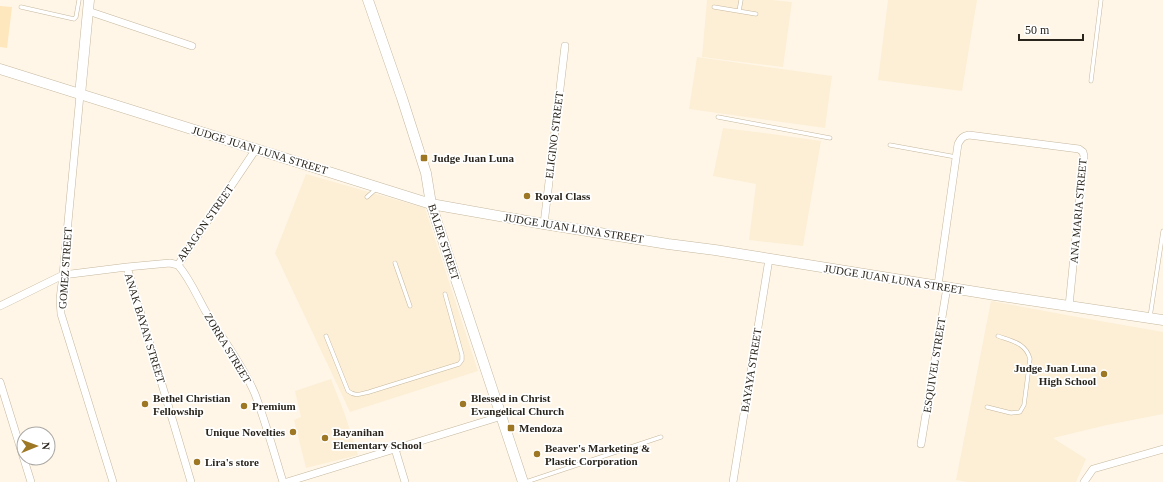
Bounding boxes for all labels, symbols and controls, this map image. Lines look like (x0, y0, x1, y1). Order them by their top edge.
scale bar (1019, 16, 1083, 42)
text: 50 m (1025, 23, 1050, 37)
street label: ELIGINO STREET (543, 90, 565, 179)
street label: JUDGE JUAN LUNA STREET (191, 124, 330, 176)
place label: Judge Juan Luna (432, 152, 514, 164)
marker: Judge Juan Luna (419, 153, 429, 163)
street label: ANA MARIA STREET (1067, 158, 1089, 264)
street label: ARAGON STREET (174, 182, 236, 263)
place label: Royal Class (535, 190, 591, 202)
marker: Royal Class (522, 191, 532, 201)
street label: BALER STREET (426, 203, 462, 282)
street label: JUDGE JUAN LUNA STREET (503, 211, 645, 245)
street label: GOMEZ STREET (56, 226, 74, 309)
street label: JUDGE JUAN LUNA STREET (823, 262, 965, 296)
street label: ANAK BAYAN STREET (123, 271, 168, 385)
street label: ZORRA STREET (202, 311, 254, 386)
street label: ESQUIVEL STREET (921, 316, 948, 414)
street label: BAYAYA STREET (738, 327, 764, 413)
place label: Judge Juan Luna High School (1014, 362, 1096, 387)
marker: Judge Juan Luna High School (1099, 369, 1109, 379)
place label: Bethel Christian Fellowship (153, 392, 230, 417)
place label: Blessed in Christ Evangelical Church (471, 392, 564, 417)
marker: Bethel Christian Fellowship (140, 399, 150, 409)
marker: Blessed in Christ Evangelical Church (458, 399, 468, 409)
place label: Premium (252, 400, 296, 412)
marker: Premium (239, 401, 249, 411)
place label: Mendoza (519, 422, 563, 434)
marker: Mendoza (506, 423, 516, 433)
north arrow (16, 426, 56, 466)
place label: Unique Novelties (205, 426, 286, 438)
place label: Bayanihan Elementary School (333, 426, 422, 451)
marker: Unique Novelties (288, 427, 298, 437)
marker: Bayanihan Elementary School (320, 433, 330, 443)
text: N (40, 442, 52, 450)
place label: Beaver's Marketing & Plastic Corporation (545, 442, 650, 467)
marker: Beaver's Marketing & Plastic Corporation (532, 449, 542, 459)
place label: Lira's store (205, 456, 259, 468)
marker: Lira's store (192, 457, 202, 467)

